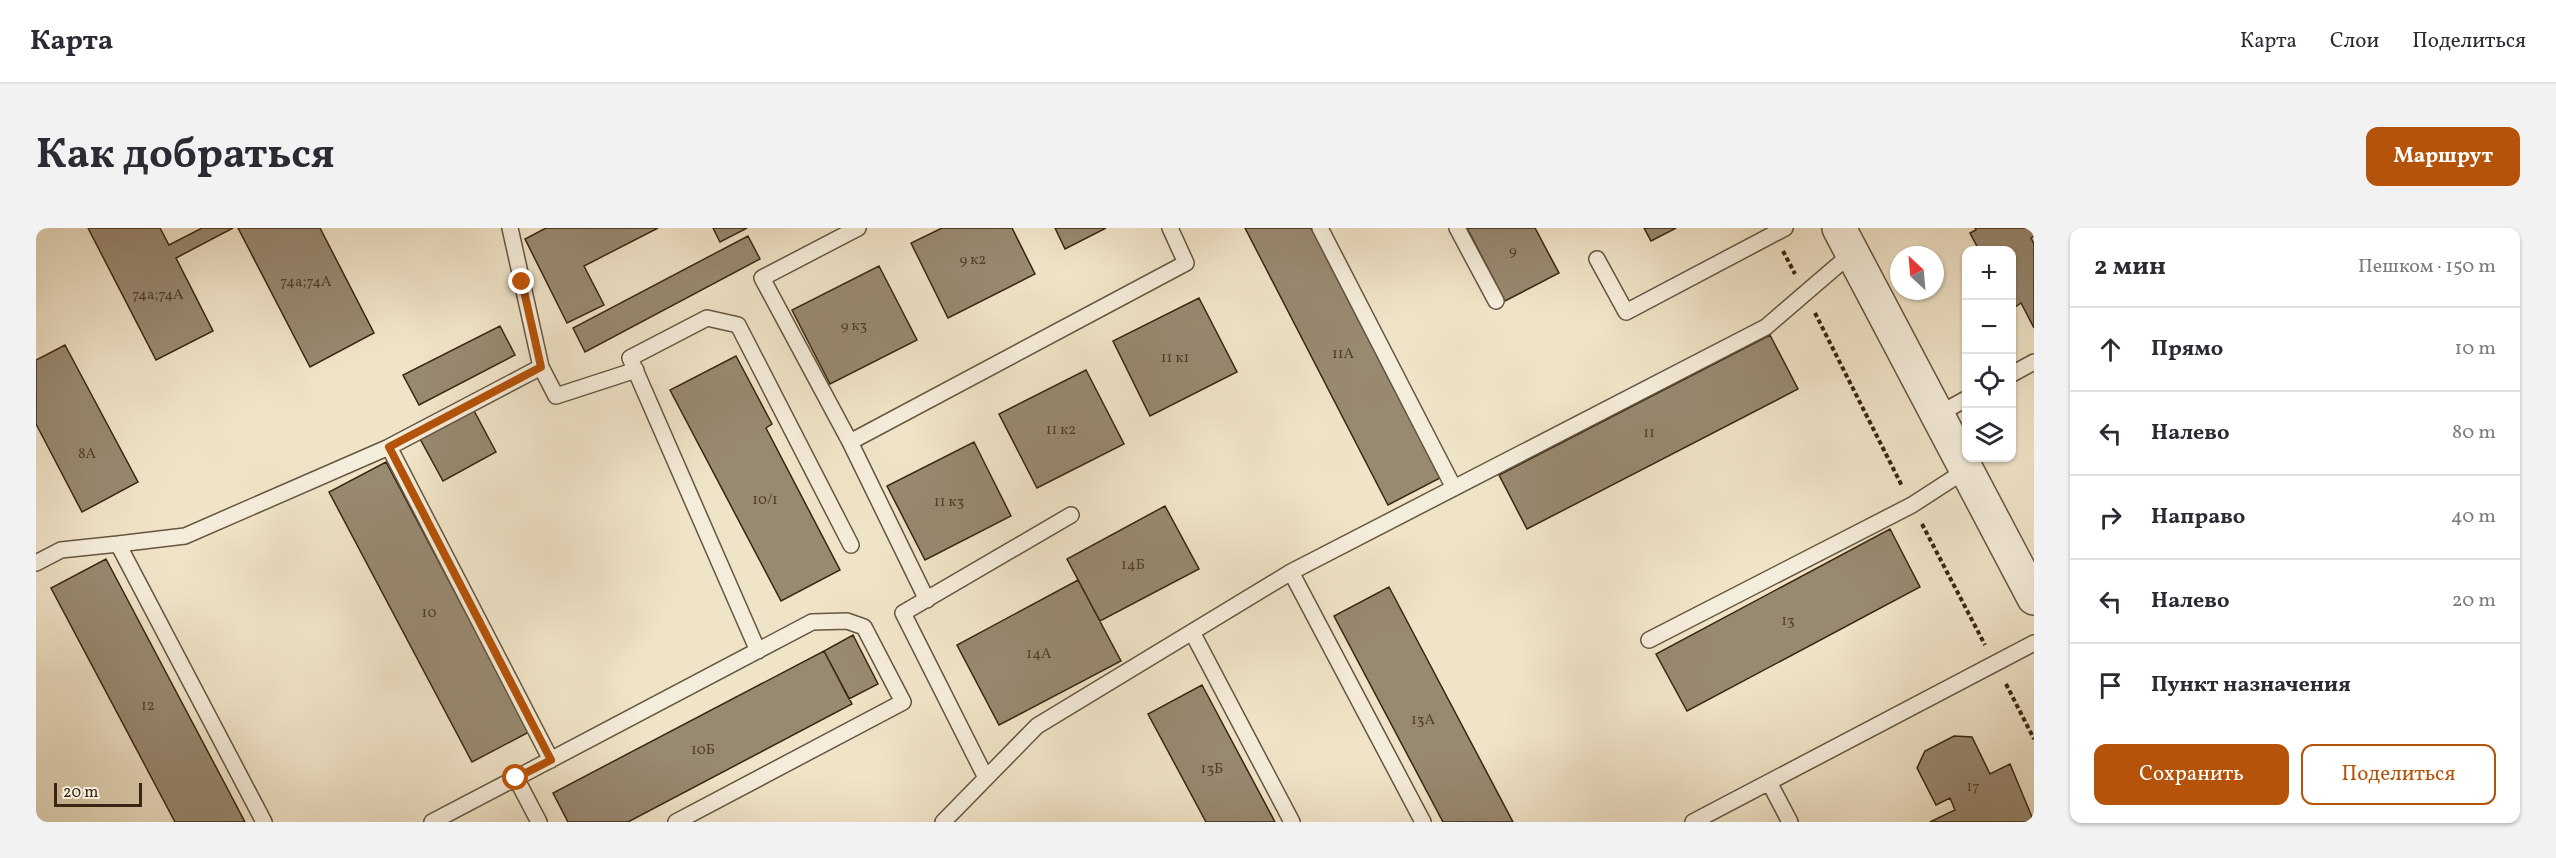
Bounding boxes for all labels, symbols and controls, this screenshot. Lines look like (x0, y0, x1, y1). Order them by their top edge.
text: Карта (30, 22, 113, 61)
text: Карта (2240, 27, 2297, 56)
text: Слои (2330, 27, 2379, 56)
text: Поделиться (2412, 27, 2526, 56)
text: Как добраться (36, 127, 335, 186)
button: Маршрут (2366, 127, 2520, 186)
house number: 9 (1509, 241, 1517, 262)
north arrow (1890, 246, 1944, 300)
map controls (1962, 246, 2016, 462)
button: + (1962, 246, 2016, 300)
text: 2 мин (2094, 249, 2166, 285)
house number: 9 к2 (960, 250, 986, 271)
text: Пешком · 150 m (2358, 253, 2496, 281)
route end (508, 268, 534, 294)
house number: 74а;74А (280, 272, 332, 293)
house number: 74а;74А (132, 285, 184, 306)
button: − (1962, 300, 2016, 354)
house number: 9 к3 (841, 316, 867, 337)
icon: ahead (2094, 333, 2127, 366)
text: Прямо (2151, 334, 2223, 365)
text: 10 m (2455, 335, 2496, 363)
house number: 11А (1332, 344, 1355, 365)
house number: 11 к1 (1161, 348, 1189, 369)
button: locate (1962, 354, 2016, 408)
button: layers (1962, 408, 2016, 462)
icon: left (2094, 417, 2127, 450)
text: Налево (2151, 418, 2230, 449)
text: 80 m (2452, 419, 2496, 447)
house number: 11 к2 (1046, 420, 1076, 441)
house number: 11 (1643, 423, 1655, 444)
house number: 8А (78, 444, 97, 465)
house number: 10/1 (752, 490, 778, 511)
house number: 11 к3 (934, 492, 964, 513)
icon: right (2094, 501, 2127, 534)
text: Направо (2151, 502, 2245, 533)
text: 40 m (2451, 503, 2496, 531)
house number: 14Б (1121, 555, 1145, 576)
icon: left (2094, 585, 2127, 618)
text: Налево (2151, 586, 2230, 617)
text: 20 m (2452, 587, 2496, 615)
house number: 10 (422, 603, 436, 624)
house number: 13 (1781, 611, 1795, 632)
house number: 14А (1026, 644, 1052, 665)
icon: arrive (2094, 669, 2127, 702)
text: Пункт назначения (2151, 670, 2351, 701)
house number: 12 (141, 696, 155, 717)
house number: 13А (1411, 710, 1435, 731)
house number: 10Б (691, 740, 715, 761)
button: Сохранить (2094, 744, 2289, 805)
button: Поделиться (2301, 744, 2496, 805)
house number: 13Б (1201, 759, 1223, 780)
route start (502, 764, 528, 790)
house number: 17 (1966, 777, 1980, 798)
scale bar (54, 780, 142, 808)
text: 20 m (63, 782, 98, 804)

